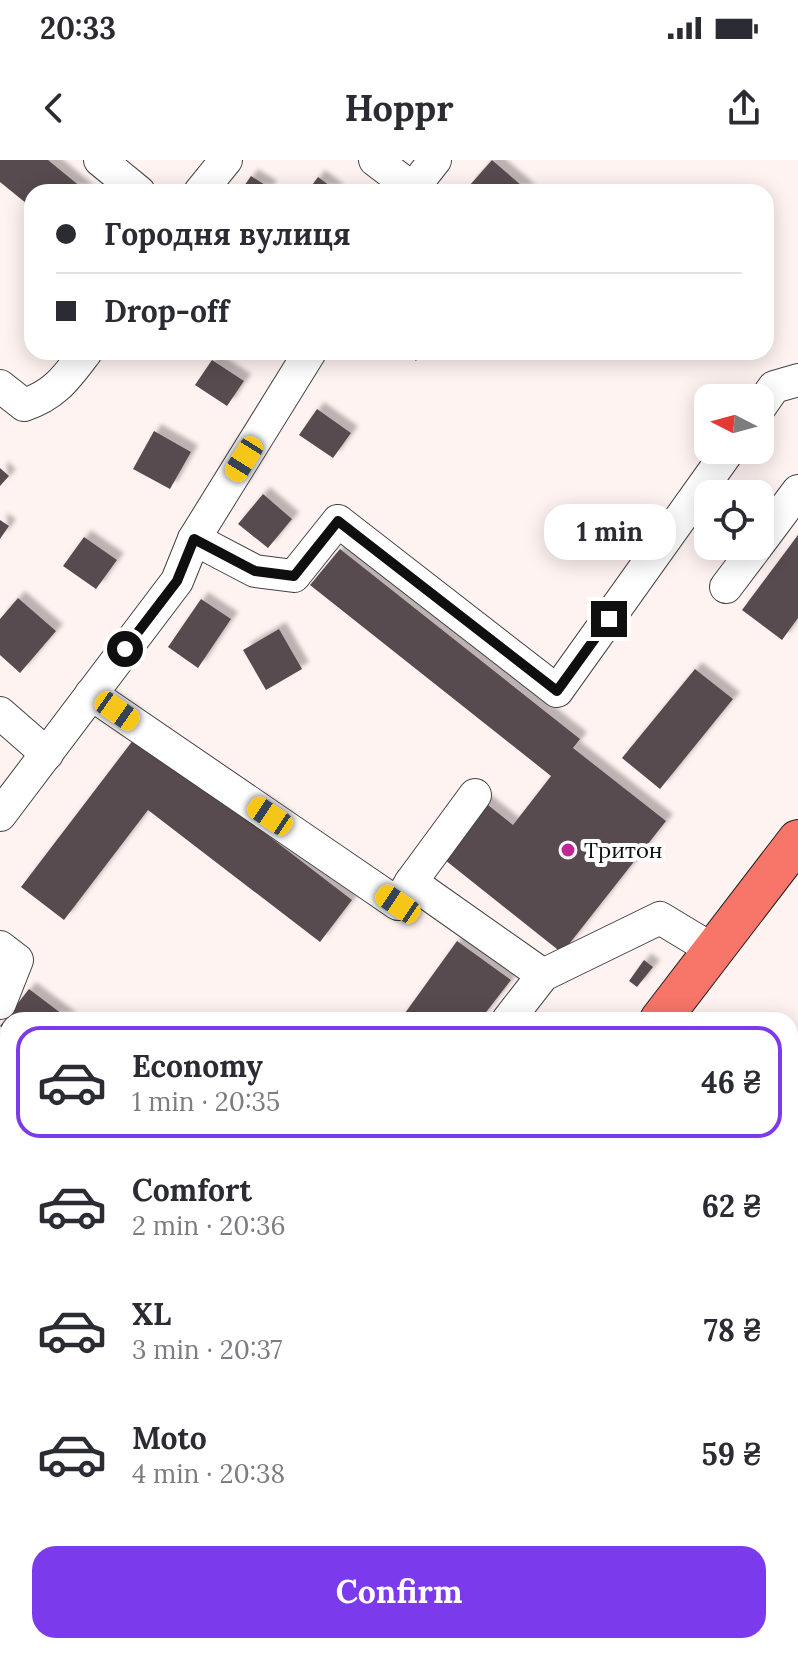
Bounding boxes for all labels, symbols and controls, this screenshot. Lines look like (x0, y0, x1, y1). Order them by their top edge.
text: 20:33 (40, 9, 116, 47)
text: Hoppr (344, 85, 454, 131)
icon: back (32, 86, 76, 130)
icon: share (722, 86, 766, 130)
text: Городня вулиця (104, 215, 351, 253)
text: Drop-off (104, 292, 229, 330)
north arrow (694, 384, 774, 464)
map controls (694, 384, 774, 560)
car (221, 432, 267, 486)
button: locate (694, 480, 774, 560)
callout: 1 min (543, 503, 675, 559)
text: 1 min (577, 515, 643, 548)
route end (591, 601, 627, 637)
route start (107, 631, 143, 667)
car (90, 687, 144, 735)
car (243, 793, 297, 839)
place label: Тритон (584, 836, 662, 864)
marker: Тритон (559, 841, 577, 859)
car (371, 881, 425, 927)
icon: car (36, 1046, 108, 1118)
text: Economy (132, 1047, 263, 1085)
text: 46 ₴ (701, 1063, 762, 1101)
text: 1 min · 20:35 (132, 1085, 280, 1118)
icon: car (36, 1170, 108, 1242)
text: Comfort (132, 1171, 252, 1209)
text: 62 ₴ (702, 1187, 762, 1225)
text: 2 min · 20:36 (132, 1209, 285, 1242)
icon: car (36, 1294, 108, 1366)
text: XL (132, 1295, 171, 1333)
text: 78 ₴ (704, 1311, 762, 1349)
text: 3 min · 20:37 (132, 1333, 282, 1366)
icon: car (36, 1418, 108, 1490)
text: Moto (132, 1419, 207, 1457)
text: 59 ₴ (702, 1435, 762, 1473)
text: 4 min · 20:38 (132, 1457, 285, 1490)
button: Confirm (32, 1546, 766, 1638)

